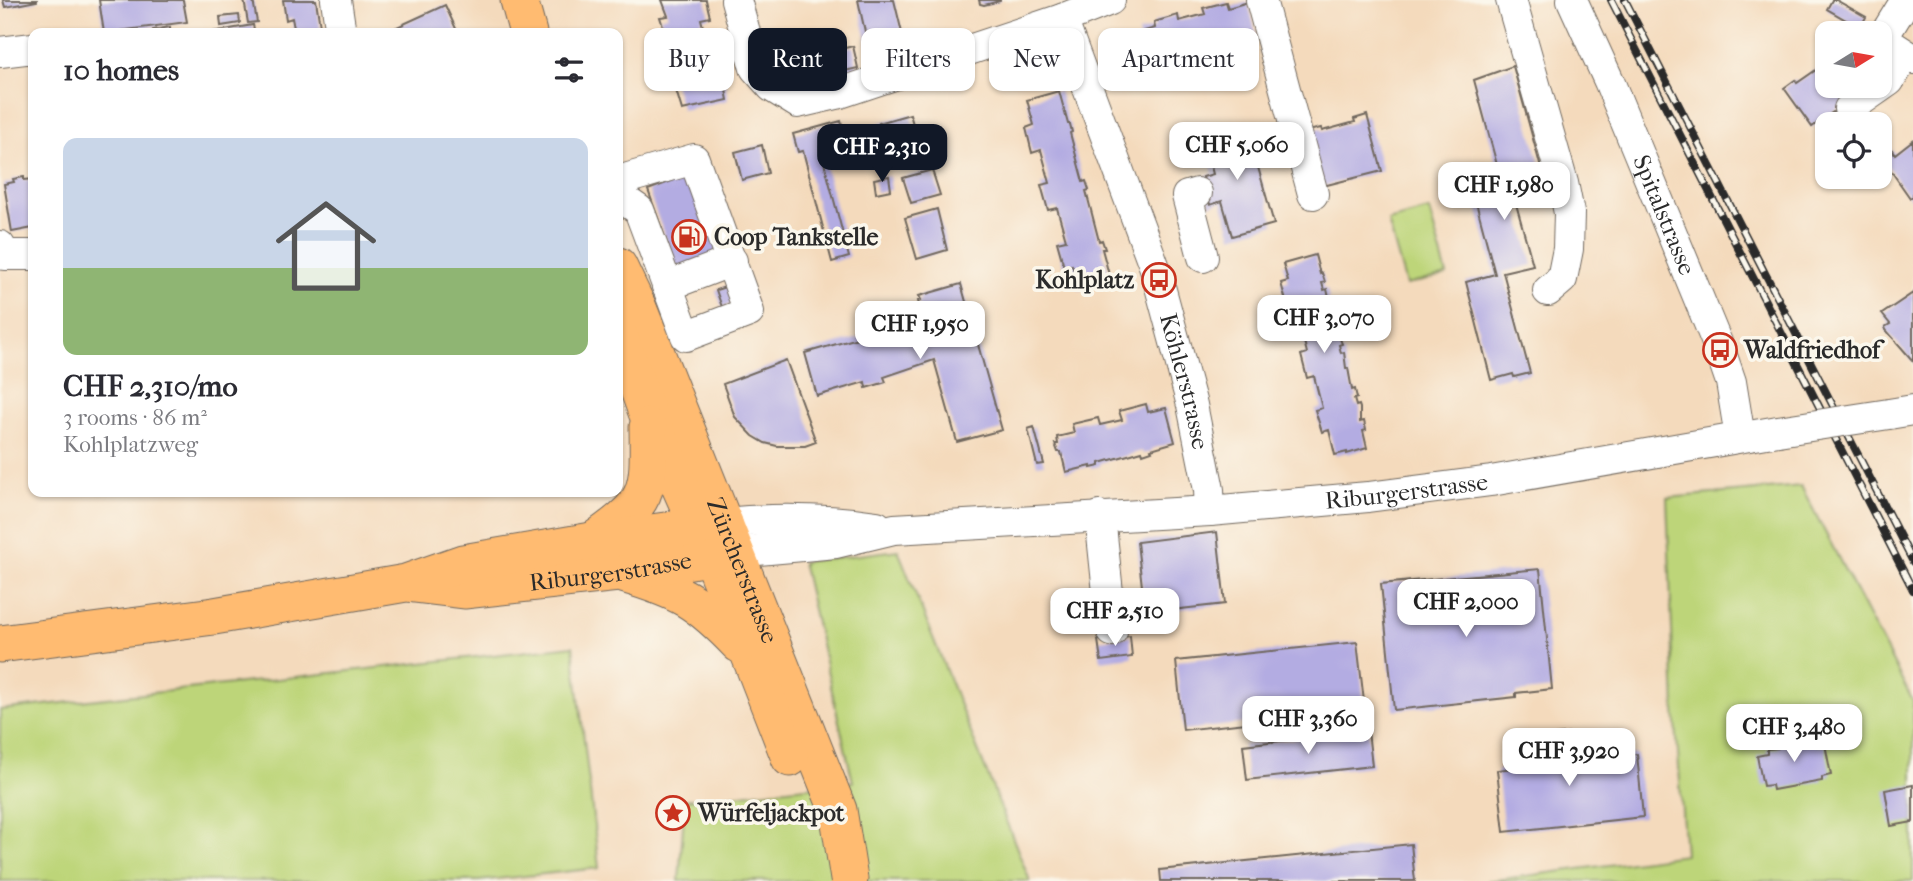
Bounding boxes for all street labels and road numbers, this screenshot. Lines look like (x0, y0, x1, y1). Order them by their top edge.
street label: Spitalstrasse (1627, 151, 1701, 279)
street label: Köhlerstrasse (1154, 310, 1215, 452)
street label: Riburgerstrasse (1324, 468, 1490, 515)
street label: Zürcherstrasse (701, 494, 784, 647)
street label: Riburgerstrasse (528, 546, 694, 597)

